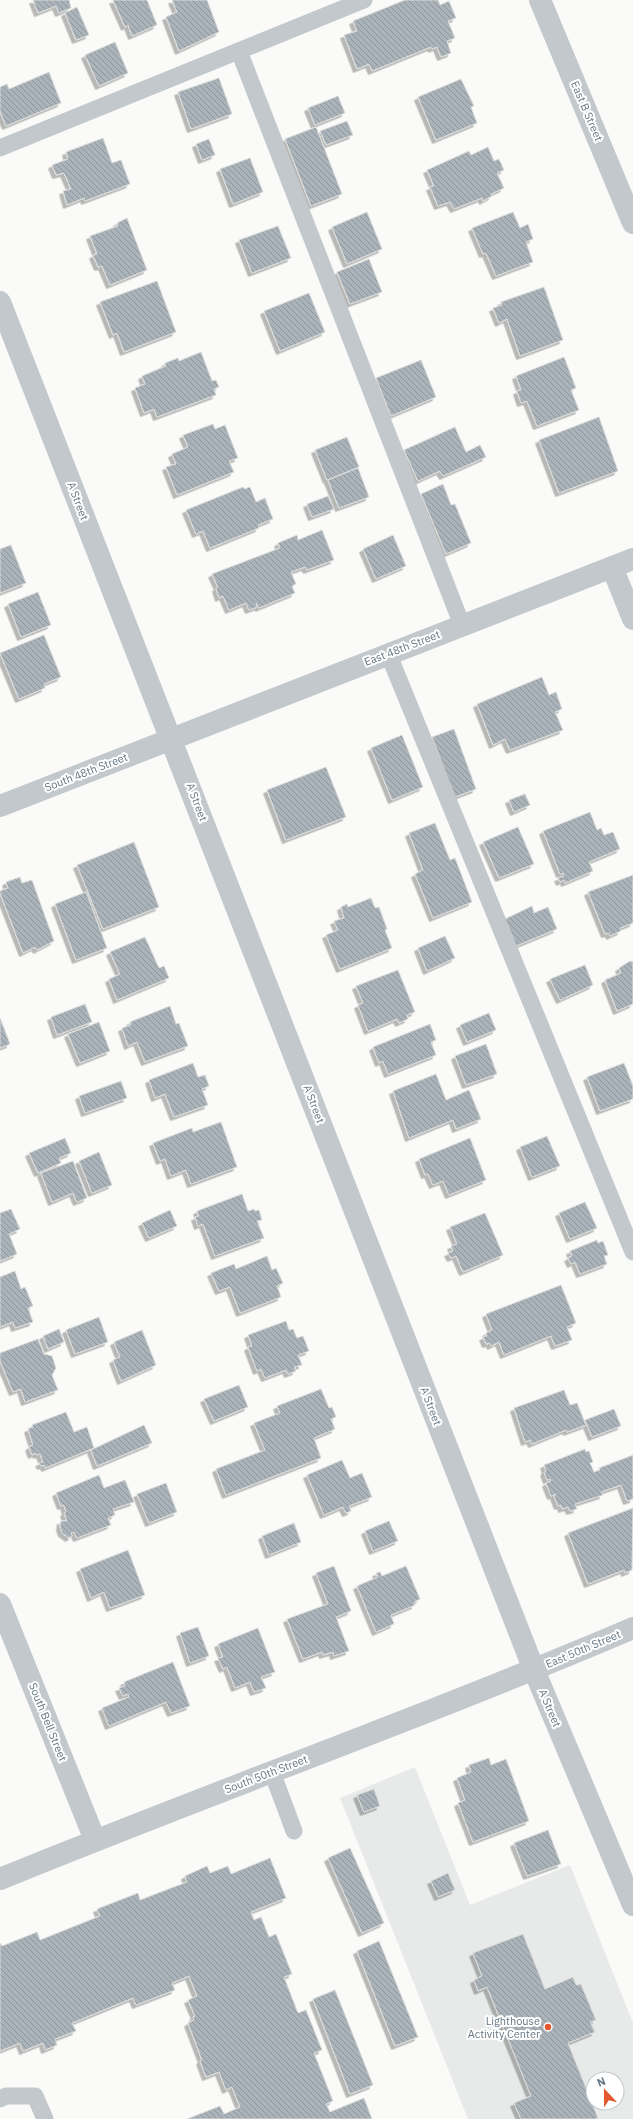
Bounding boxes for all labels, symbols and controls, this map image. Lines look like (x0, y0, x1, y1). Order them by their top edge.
street label: East B Street (568, 79, 606, 143)
street label: A Street (64, 480, 92, 522)
street label: East 48th Street (362, 627, 442, 669)
street label: South 48th Street (43, 750, 130, 794)
street label: A Street (183, 781, 211, 823)
street label: A Street (300, 1083, 328, 1125)
street label: A Street (417, 1385, 445, 1427)
street label: East 50th Street (543, 1627, 623, 1671)
street label: South Bell Street (26, 1681, 70, 1763)
street label: A Street (536, 1687, 564, 1729)
street label: South 50th Street (223, 1752, 310, 1796)
place label: Lighthouse Activity Center (468, 2014, 540, 2041)
marker: Lighthouse Activity Center (543, 2022, 553, 2032)
north arrow (585, 2071, 625, 2111)
text: N (595, 2074, 608, 2090)

